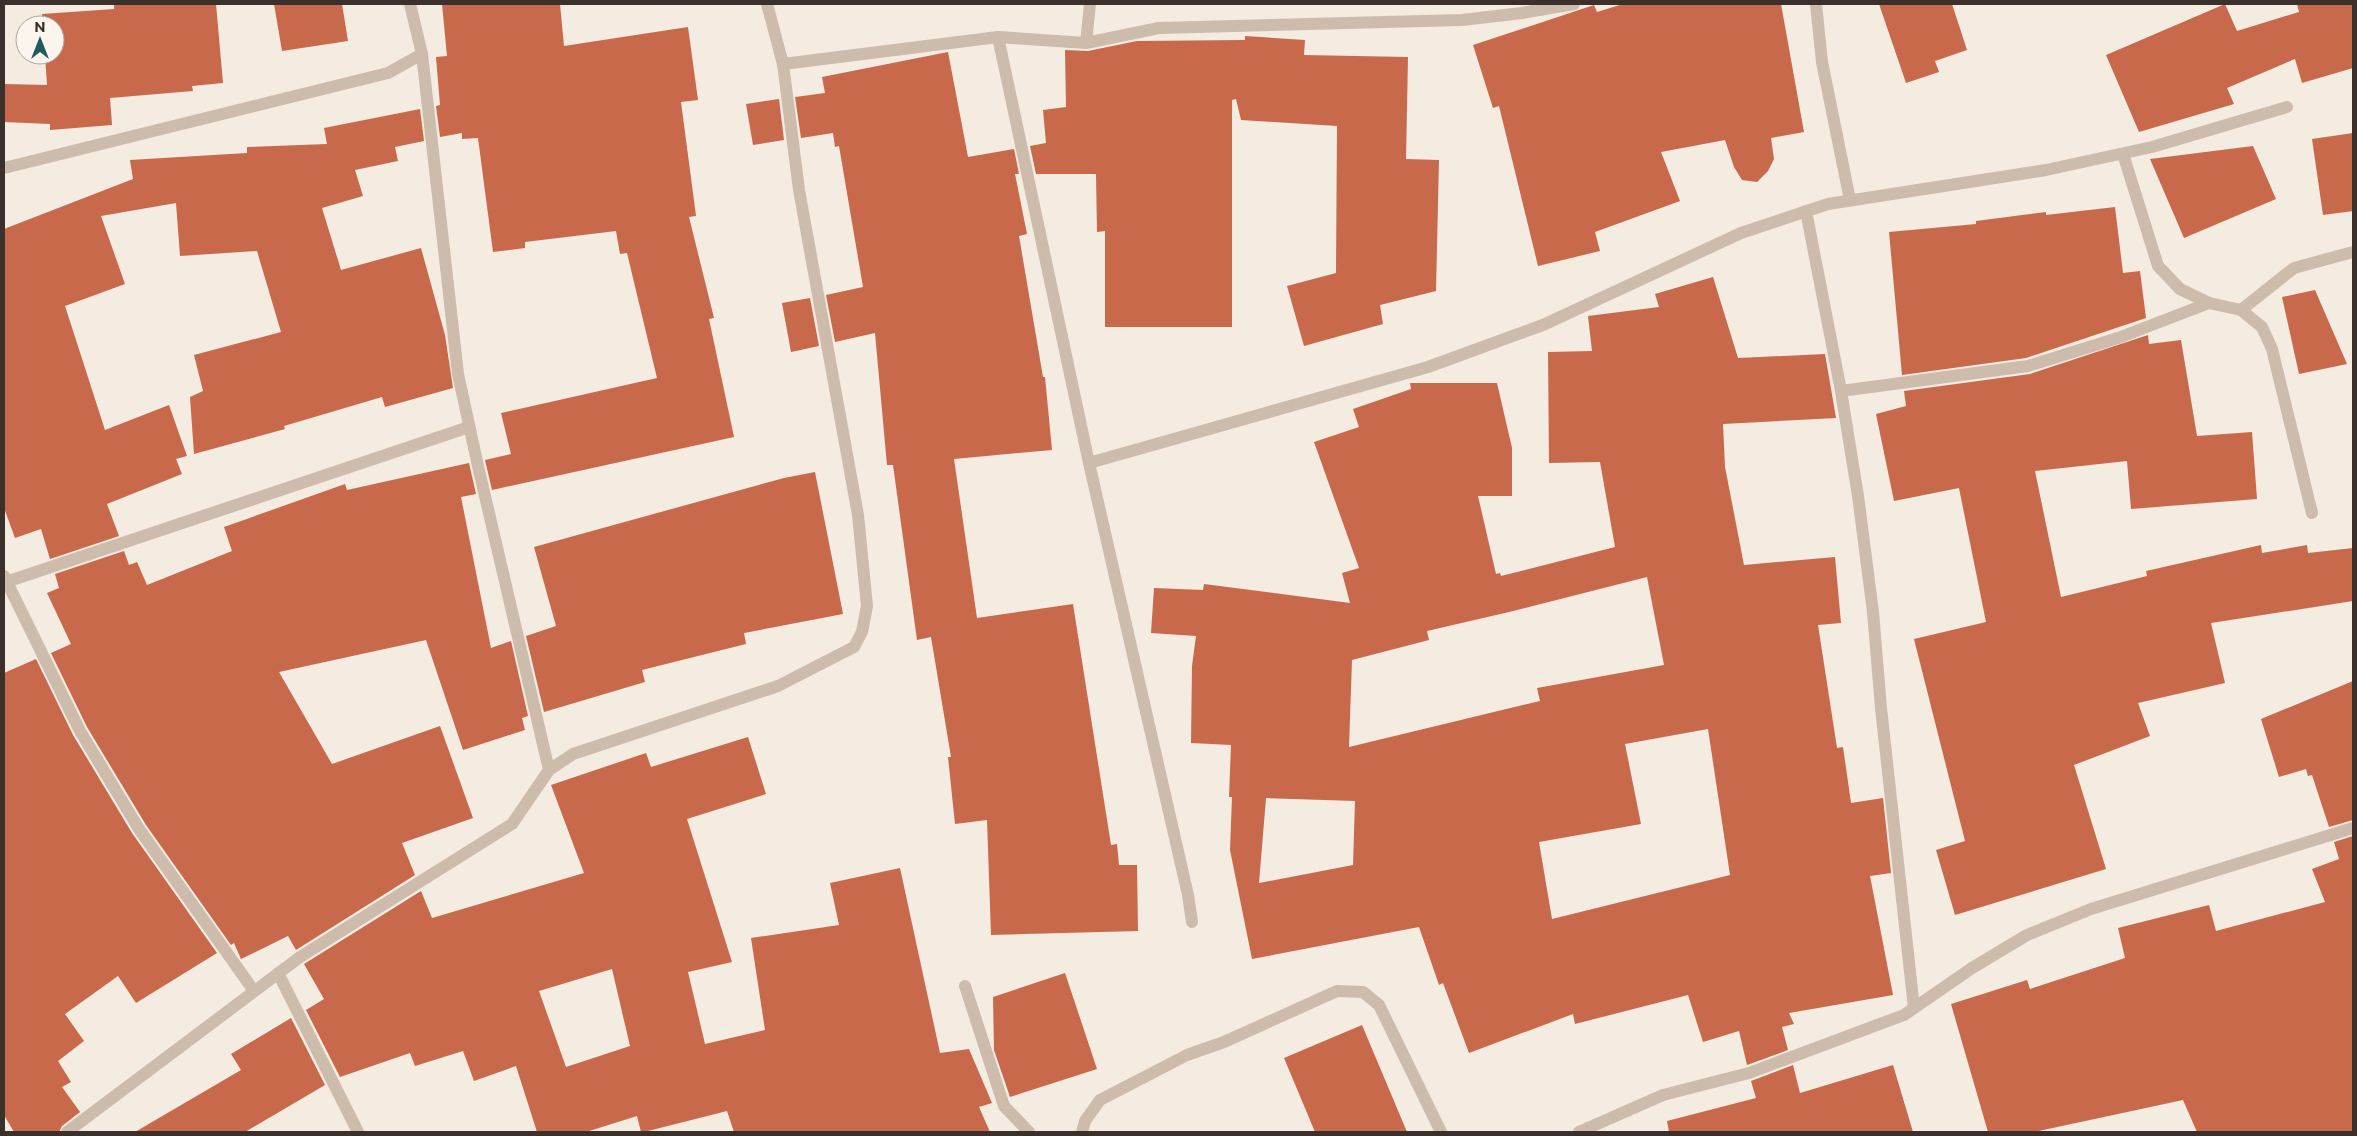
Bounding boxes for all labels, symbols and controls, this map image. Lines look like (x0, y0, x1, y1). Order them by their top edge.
north arrow (15, 15, 65, 65)
text: N (34, 18, 46, 36)

